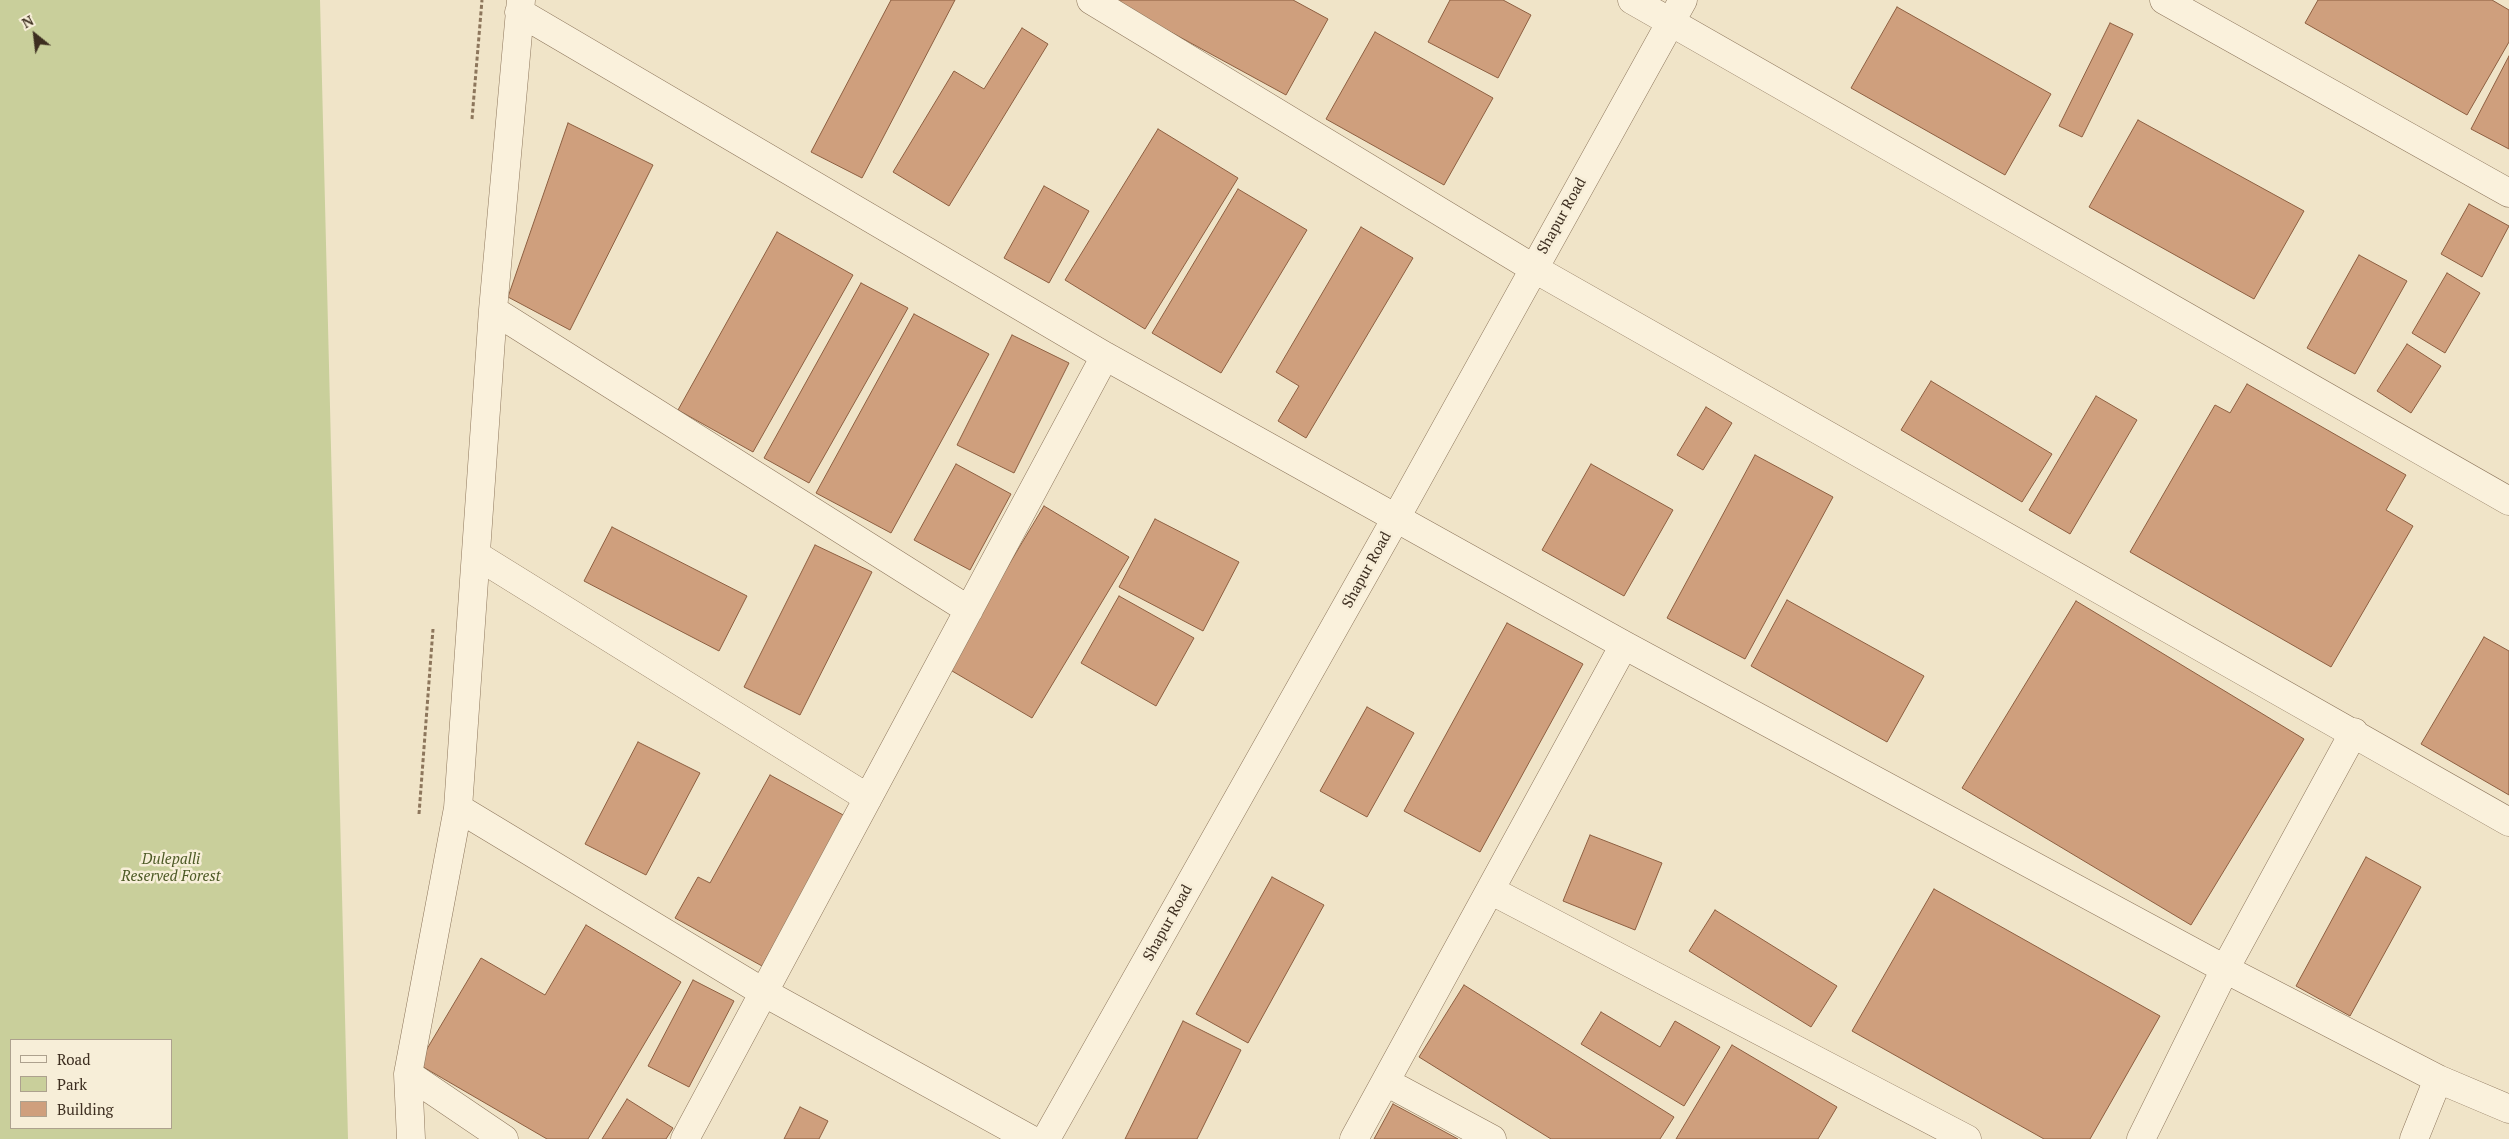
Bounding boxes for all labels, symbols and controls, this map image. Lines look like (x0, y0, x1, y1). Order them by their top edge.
north arrow (10, 10, 60, 60)
text: N (18, 11, 37, 32)
street label: Shapur Road (1534, 175, 1590, 257)
street label: Shapur Road (1339, 529, 1395, 611)
park label: Dulepalli Reserved Forest (121, 851, 221, 886)
street label: Shapur Road (1140, 882, 1196, 964)
legend (10, 1039, 172, 1129)
text: Road (57, 1049, 90, 1069)
text: Park (57, 1074, 87, 1094)
text: Building (57, 1099, 114, 1119)

